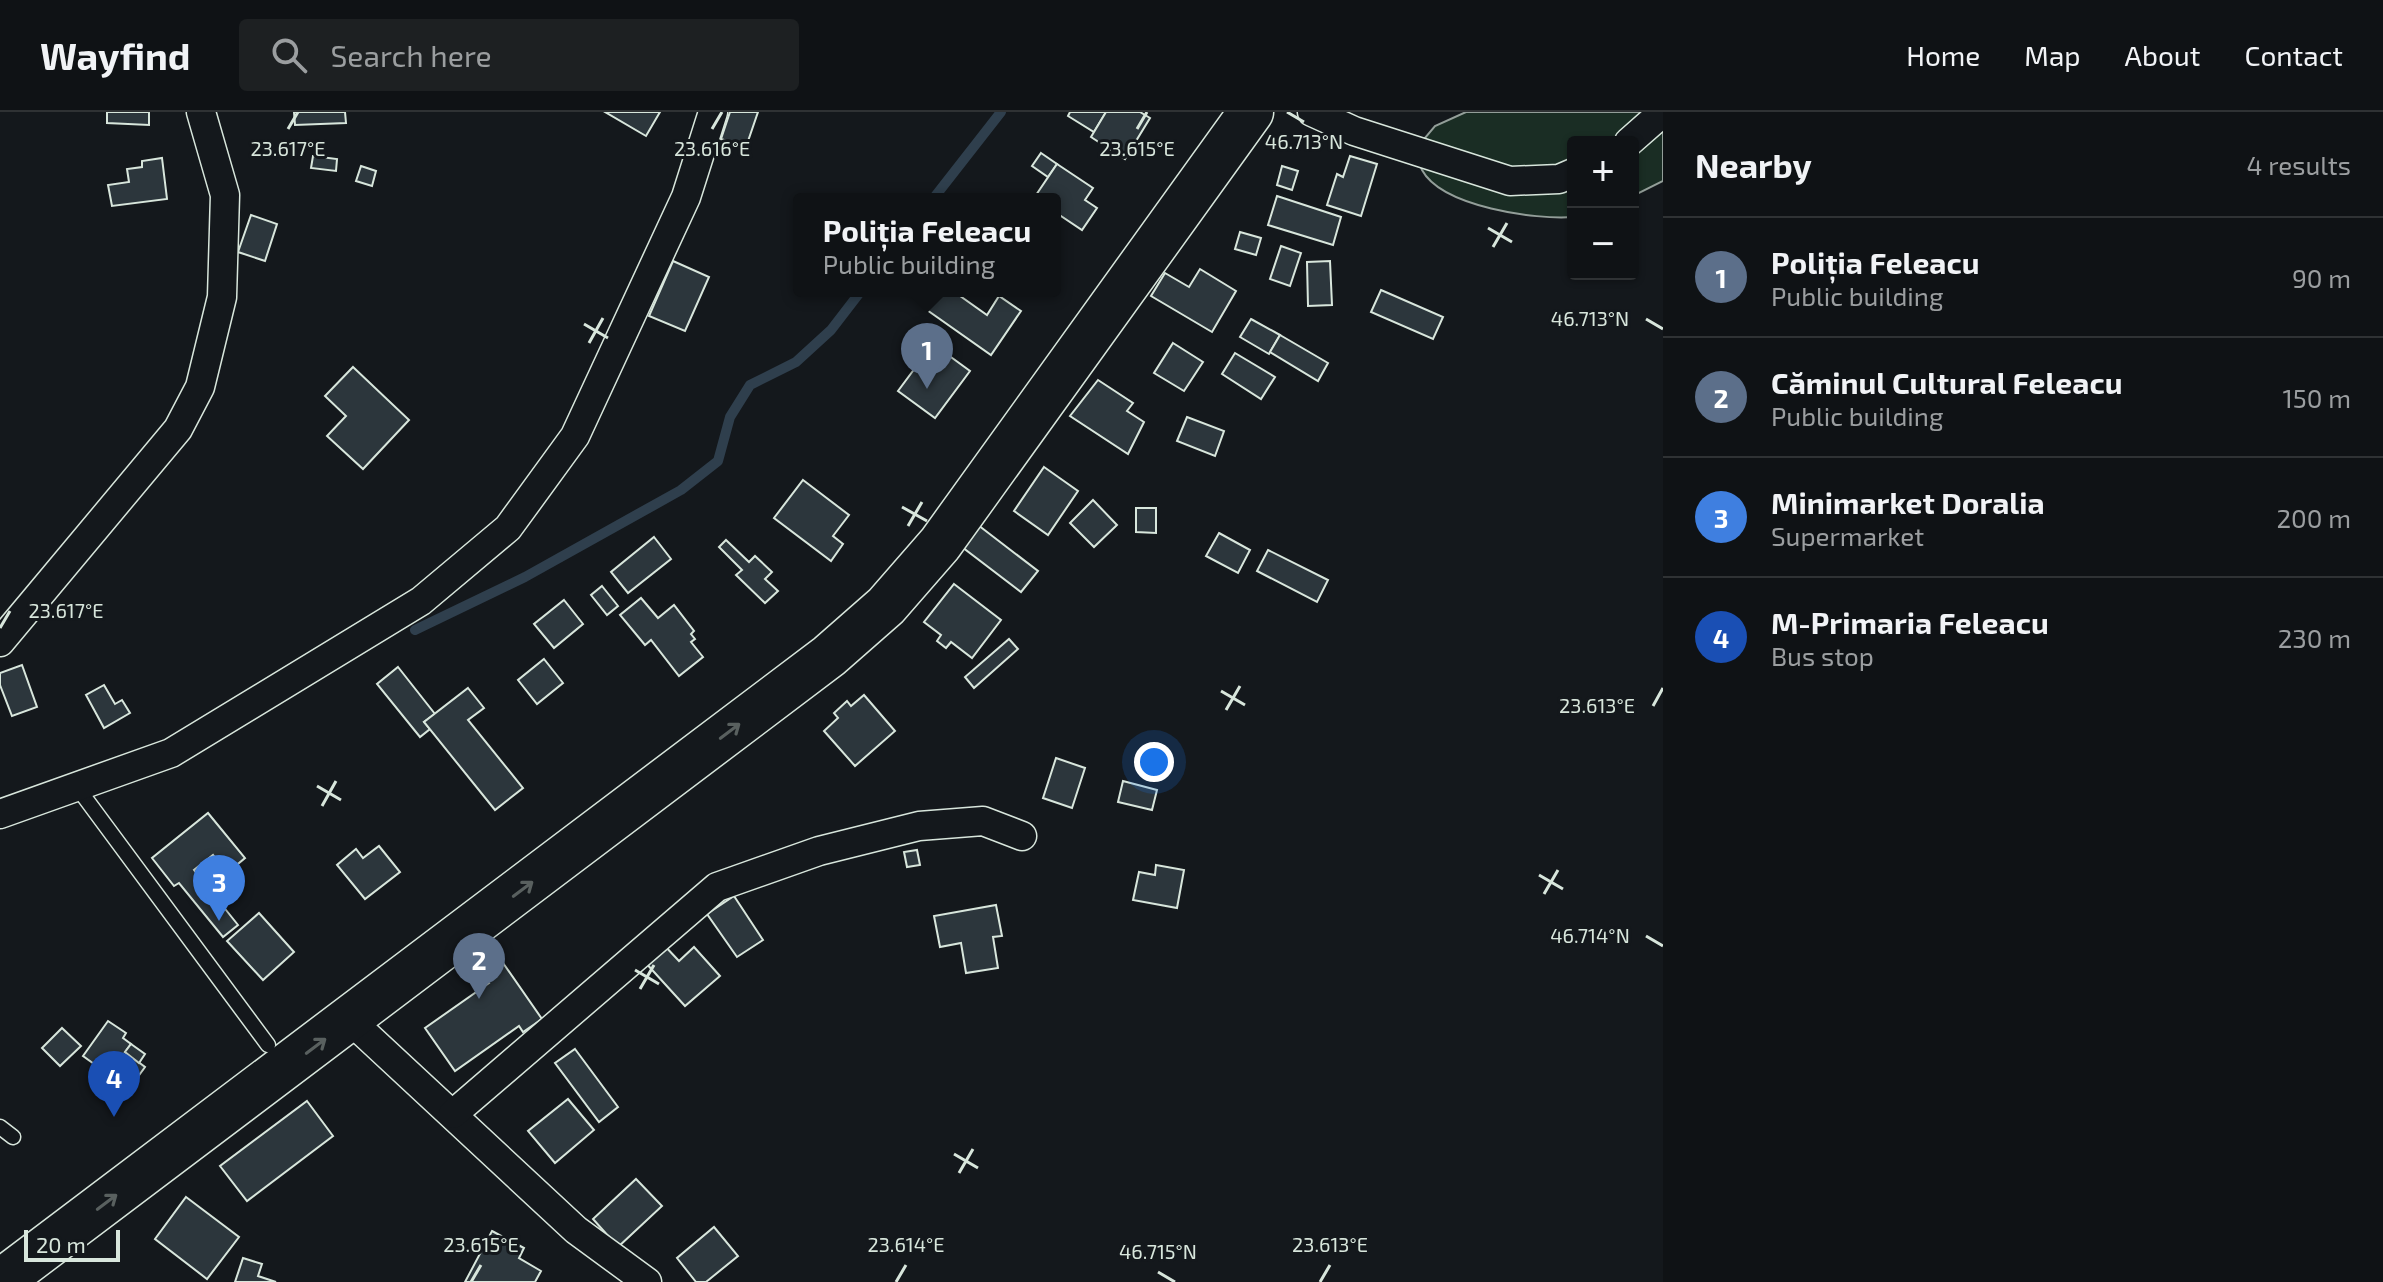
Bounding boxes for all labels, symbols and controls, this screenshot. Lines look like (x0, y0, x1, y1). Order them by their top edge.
search box (239, 19, 799, 91)
text: Wayfind (40, 32, 191, 78)
icon: search (267, 33, 311, 77)
text: Search here (331, 37, 492, 73)
text: Home (1906, 38, 1980, 72)
text: Map (2024, 38, 2081, 72)
text: About (2125, 38, 2200, 72)
text: Contact (2244, 38, 2343, 72)
text: 46.713°N (1265, 129, 1343, 153)
text: 23.617°E (250, 136, 326, 160)
text: 23.616°E (674, 136, 750, 160)
text: 23.615°E (1099, 136, 1175, 160)
map controls (1567, 136, 1639, 280)
button: + (1567, 136, 1639, 208)
text: Nearby (1695, 144, 1812, 185)
text: 4 results (2246, 149, 2351, 180)
popup (793, 193, 1061, 297)
button: − (1567, 208, 1639, 280)
text: Poliția Feleacu (823, 212, 1031, 248)
text: Poliția Feleacu (1771, 244, 1980, 280)
text: Public building (823, 248, 995, 279)
text: 1 (1715, 262, 1727, 293)
text: 90 m (2292, 262, 2351, 293)
text: Public building (1771, 280, 1943, 311)
text: 46.713°N (1551, 306, 1629, 330)
pin: 1 (901, 323, 953, 389)
text: Căminul Cultural Feleacu (1771, 364, 2122, 400)
text: 2 (1713, 382, 1729, 413)
text: 150 m (2282, 382, 2351, 413)
text: Public building (1771, 400, 1943, 431)
text: Minimarket Doralia (1771, 484, 2045, 520)
text: 3 (1714, 502, 1728, 533)
text: 200 m (2276, 502, 2351, 533)
text: Supermarket (1771, 520, 1924, 551)
text: 23.617°E (28, 598, 104, 622)
text: M-Primaria Feleacu (1771, 604, 2049, 640)
text: 4 (1713, 622, 1729, 653)
text: 230 m (2278, 622, 2351, 653)
text: Bus stop (1771, 640, 1874, 671)
text: 23.613°E (1559, 693, 1635, 717)
one-way arrow (718, 723, 740, 740)
your location (1134, 742, 1174, 782)
pin: 3 (193, 855, 245, 921)
one-way arrow (512, 880, 533, 897)
text: 46.714°N (1550, 923, 1630, 947)
pin: 2 (453, 933, 505, 999)
one-way arrow (305, 1038, 326, 1055)
pin: 4 (88, 1051, 140, 1117)
one-way arrow (96, 1193, 118, 1210)
scale bar (24, 1226, 120, 1262)
text: 20 m (36, 1231, 86, 1257)
text: 23.615°E (443, 1232, 519, 1256)
text: 23.614°E (867, 1232, 945, 1256)
text: 23.613°E (1292, 1232, 1368, 1256)
text: 46.715°N (1119, 1239, 1197, 1263)

